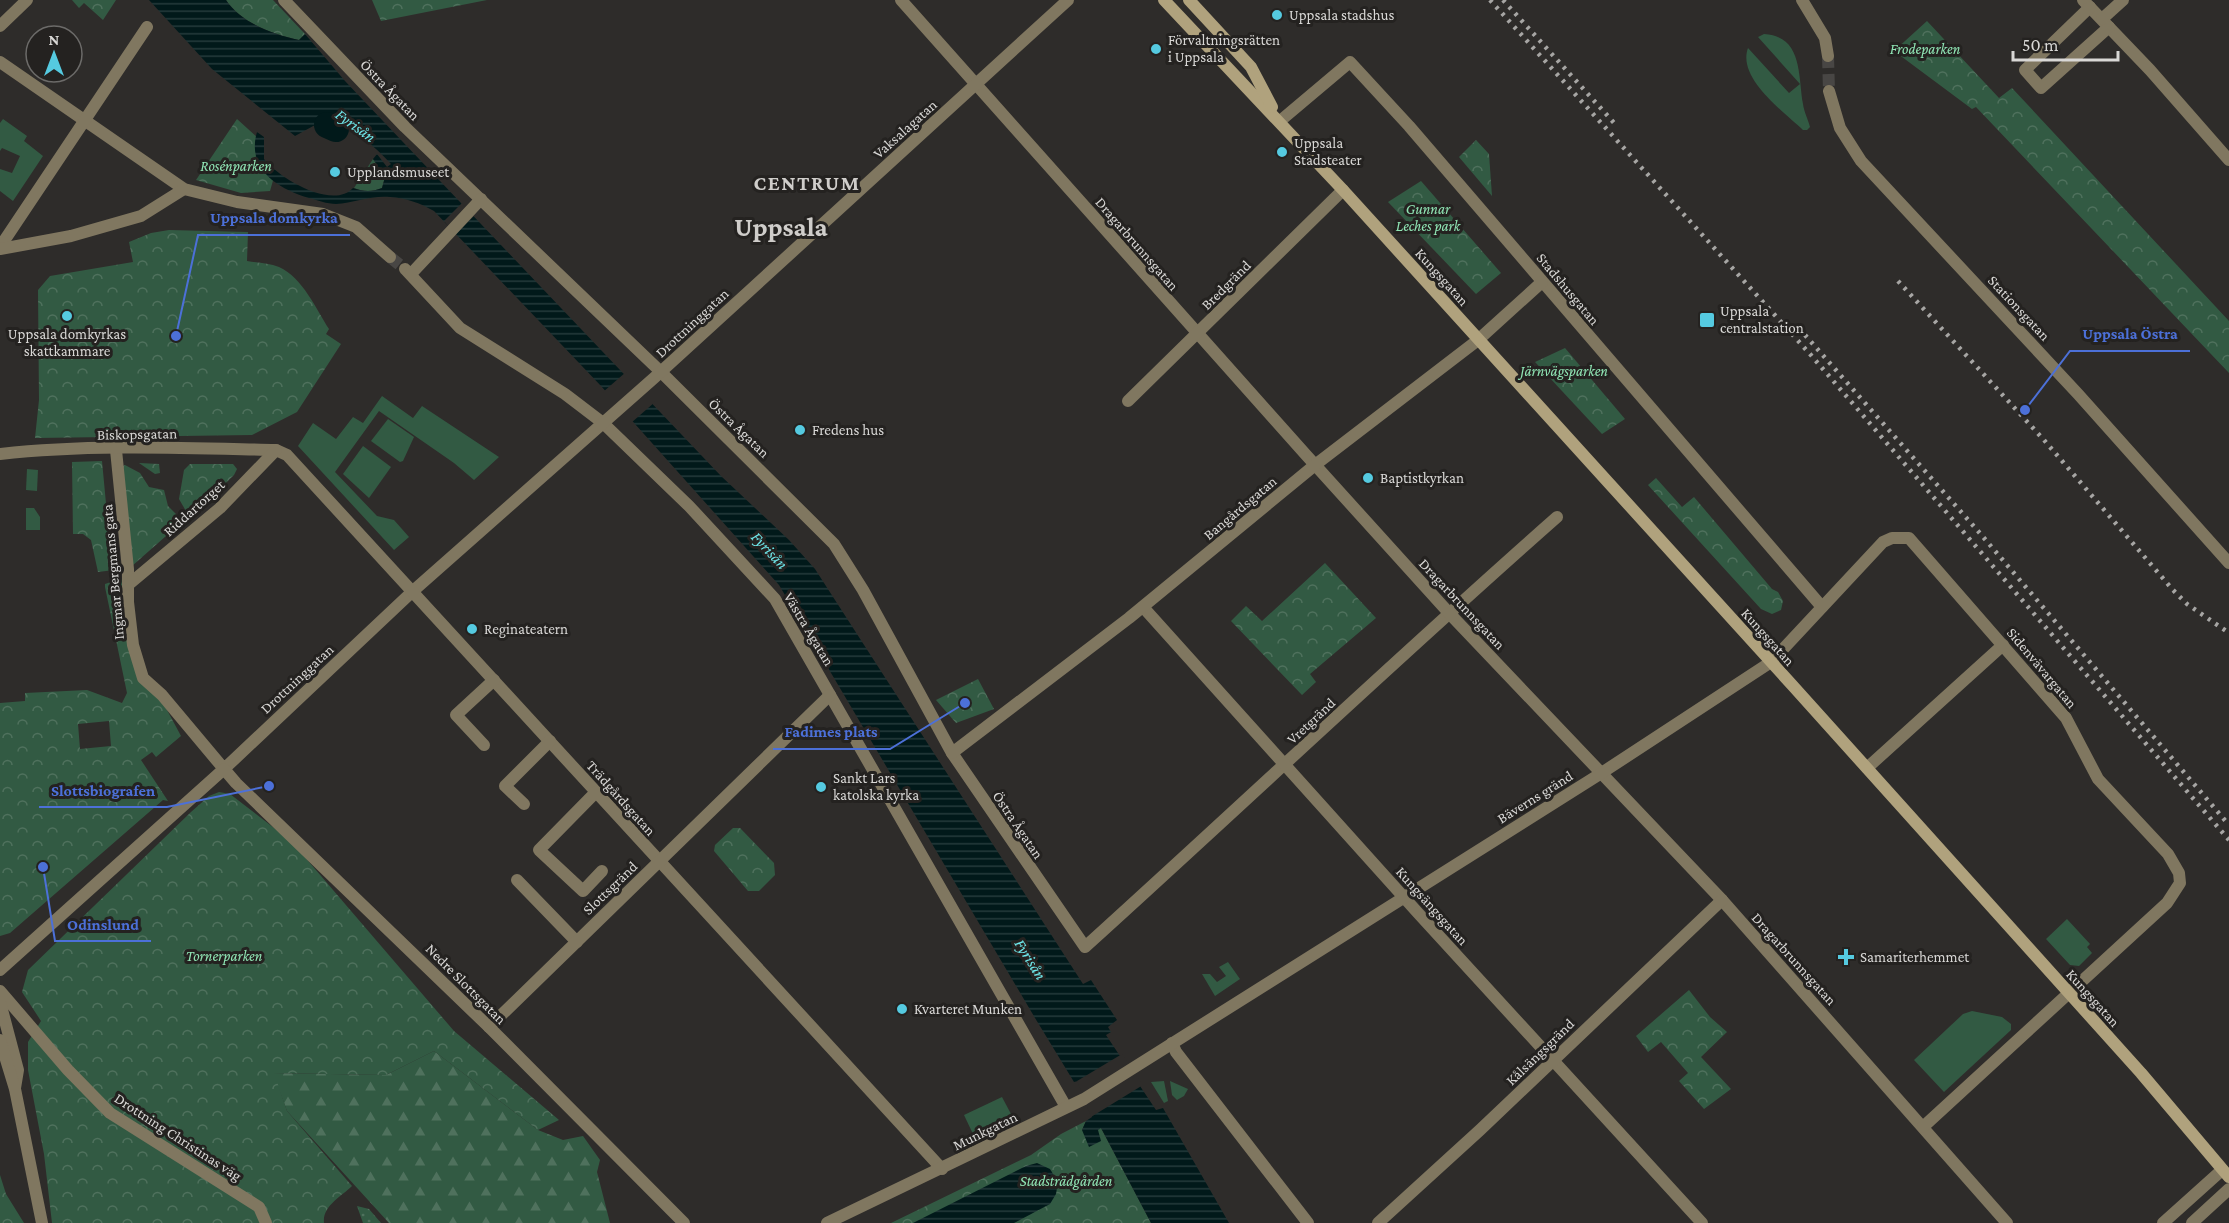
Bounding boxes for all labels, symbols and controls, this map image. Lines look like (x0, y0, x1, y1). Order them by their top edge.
place label: Uppsala stadshus (1289, 7, 1395, 24)
marker: Uppsala stadshus (1270, 8, 1284, 22)
north arrow (24, 24, 84, 84)
scale bar (2013, 24, 2118, 62)
text: N (49, 31, 60, 48)
place label: Förvaltningsrätten i Uppsala (1168, 32, 1280, 66)
text: 50 m (2022, 35, 2059, 55)
park label: Frodeparken (1890, 41, 1961, 58)
marker: Förvaltningsrätten i Uppsala (1149, 42, 1163, 56)
street label: Östra Ågatan (356, 56, 424, 124)
street label: Vaksalagatan (870, 96, 941, 162)
water label: Fyrisån (332, 105, 379, 146)
place label: Uppsala Stadsteater (1294, 135, 1362, 168)
marker: Uppsala Stadsteater (1275, 145, 1289, 159)
park label: Rosénparken (200, 158, 272, 175)
place label: Upplandsmuseet (347, 164, 450, 181)
marker: Upplandsmuseet (328, 165, 342, 179)
district label: CENTRUM (753, 171, 861, 195)
street label: Dragarbrunnsgatan (1091, 194, 1182, 295)
callout: Uppsala domkyrka (198, 201, 350, 235)
park label: Gunnar Leches park (1396, 201, 1462, 235)
text: Uppsala domkyrka (210, 209, 338, 226)
district label: Uppsala (734, 212, 828, 242)
street label: Kungsgatan (1411, 245, 1472, 310)
street label: Stadshusgatan (1533, 250, 1603, 329)
street label: Bredgränd (1198, 257, 1255, 314)
street label: Stationsgatan (1984, 272, 2053, 345)
street label: Drottninggatan (652, 285, 732, 362)
place label: Uppsala centralstation (1720, 303, 1804, 336)
marker: Uppsala domkyrkas skattkammare (60, 309, 74, 323)
marker: Uppsala centralstation (1698, 311, 1716, 329)
callout: Uppsala Östra (2070, 317, 2190, 351)
text: Uppsala Östra (2082, 325, 2178, 342)
place label: Uppsala domkyrkas skattkammare (8, 326, 126, 359)
park label: Järnvägsparken (1517, 363, 1608, 380)
street label: Östra Ågatan (705, 394, 773, 462)
place label: Fredens hus (812, 422, 884, 438)
marker: Fredens hus (793, 423, 807, 437)
street label: Biskopsgatan (97, 425, 177, 444)
place label: Baptistkyrkan (1380, 470, 1464, 487)
marker: Baptistkyrkan (1361, 471, 1375, 485)
street label: Bangårdsgatan (1200, 473, 1280, 544)
street label: Riddartorget (160, 476, 229, 540)
street label: Ingmar Bergmans gata (99, 504, 128, 640)
water label: Fyrisån (747, 528, 791, 573)
street label: Dragarbrunnsgatan (1415, 555, 1508, 653)
street label: Västra Ågatan (780, 589, 838, 669)
street label: Kungsgatan (1737, 605, 1798, 670)
place label: Reginateatern (484, 621, 568, 638)
marker: Reginateatern (465, 622, 479, 636)
street label: Sidenvävargatan (2003, 625, 2080, 712)
street label: Drottninggatan (257, 641, 337, 718)
street label: Vretgränd (1284, 695, 1339, 748)
callout: Fadimes plats (773, 715, 890, 749)
text: Fadimes plats (784, 723, 878, 740)
street label: Trädgårdsgatan (583, 757, 659, 839)
street label: Bäverns gränd (1494, 767, 1576, 827)
place label: Sankt Lars katolska kyrka (833, 770, 919, 804)
callout: Slottsbiografen (39, 773, 167, 807)
marker: Sankt Lars katolska kyrka (814, 780, 828, 794)
text: Slottsbiografen (51, 782, 155, 799)
street label: Östra Ågatan (989, 788, 1047, 862)
street label: Slottsgränd (580, 858, 641, 919)
street label: Kungsängsgatan (1392, 864, 1471, 949)
callout: Odinslund (55, 907, 151, 941)
street label: Dragarbrunnsgatan (1748, 910, 1840, 1009)
text: Odinslund (67, 916, 139, 933)
water label: Fyrisån (1011, 936, 1050, 983)
street label: Nedre Slottsgatan (422, 941, 509, 1028)
park label: Tornerparken (186, 948, 263, 965)
marker: Samariterhemmet (1837, 948, 1855, 966)
place label: Samariterhemmet (1860, 949, 1970, 965)
street label: Kungsgatan (2062, 966, 2123, 1031)
place label: Kvarteret Munken (914, 1001, 1022, 1017)
marker: Kvarteret Munken (895, 1002, 909, 1016)
street label: Kålsängsgränd (1503, 1015, 1578, 1089)
street label: Drottning Christinas väg (111, 1090, 244, 1185)
street label: Munkgatan (950, 1109, 1020, 1154)
park label: Stadsträdgården (1020, 1173, 1113, 1190)

